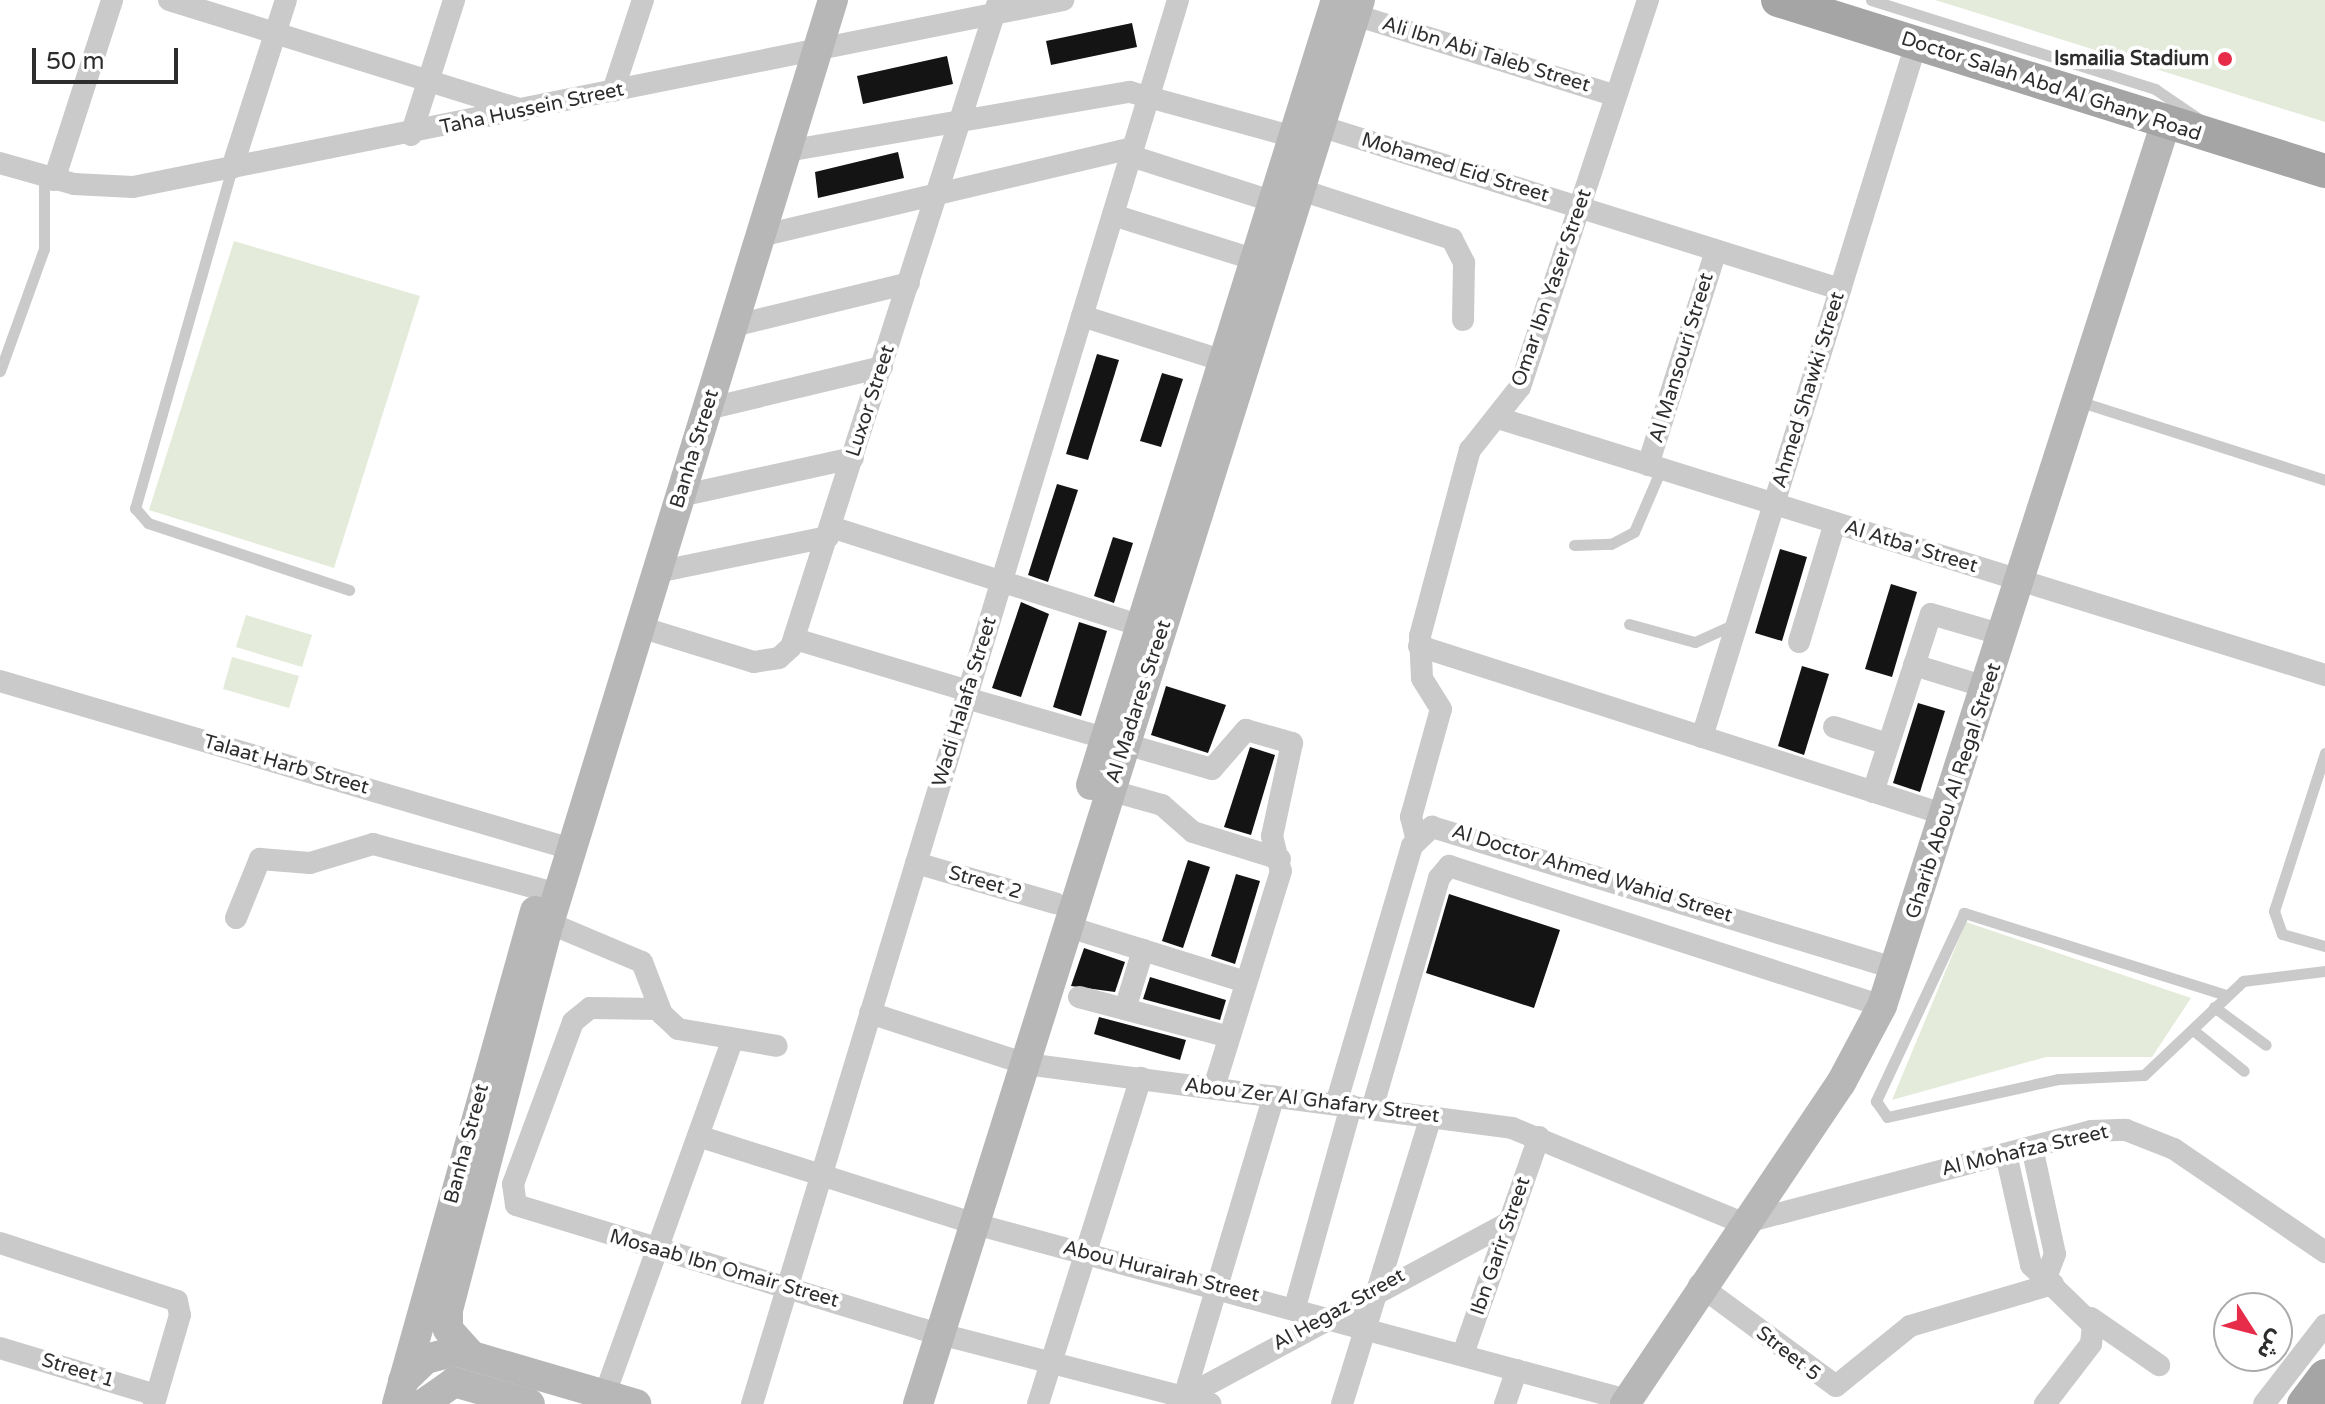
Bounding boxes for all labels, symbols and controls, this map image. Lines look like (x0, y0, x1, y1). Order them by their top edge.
street label: Ali Ibn Abi Taleb Street (1379, 12, 1593, 98)
street label: Doctor Salah Abd Al Ghany Road (1898, 27, 2204, 147)
scale bar (36, 32, 182, 82)
text: 50 m (46, 47, 104, 76)
place label: Ismailia Stadium (2054, 47, 2209, 71)
marker: Ismailia Stadium (2216, 50, 2234, 68)
street label: Taha Hussein Street (438, 78, 626, 140)
street label: Mohamed Eid Street (1358, 128, 1552, 208)
street label: Omar Ibn Yaser Street (1507, 186, 1597, 390)
street label: Al Mansouri Street (1645, 270, 1719, 446)
street label: Ahmed Shawki Street (1768, 289, 1850, 491)
street label: Luxor Street (842, 342, 900, 460)
street label: Banha Street (666, 387, 724, 511)
street label: Al Atba' Street (1842, 515, 1980, 579)
street label: Wadi Halafa Street (928, 614, 1002, 790)
street label: Al Madares Street (1101, 617, 1177, 787)
street label: Gharib Abou Al Regal Street (1901, 660, 2007, 922)
street label: Talaat Harb Street (201, 730, 371, 800)
street label: Al Doctor Ahmed Wahid Street (1449, 820, 1735, 928)
street label: Street 2 (946, 861, 1024, 905)
street label: Abou Zer Al Ghafary Street (1183, 1073, 1441, 1129)
street label: Banha Street (439, 1081, 495, 1207)
street label: Al Mohafza Street (1939, 1120, 2111, 1182)
street label: Ibn Garir Street (1466, 1174, 1536, 1318)
street label: Mosaab Ibn Omair Street (607, 1225, 841, 1313)
street label: Abou Hurairah Street (1060, 1236, 1262, 1308)
street label: Al Hegaz Street (1269, 1264, 1409, 1356)
north arrow (2213, 1292, 2293, 1372)
street label: Street 5 (1751, 1321, 1825, 1387)
text: ش (2251, 1325, 2290, 1365)
street label: Street 1 (39, 1349, 117, 1393)

